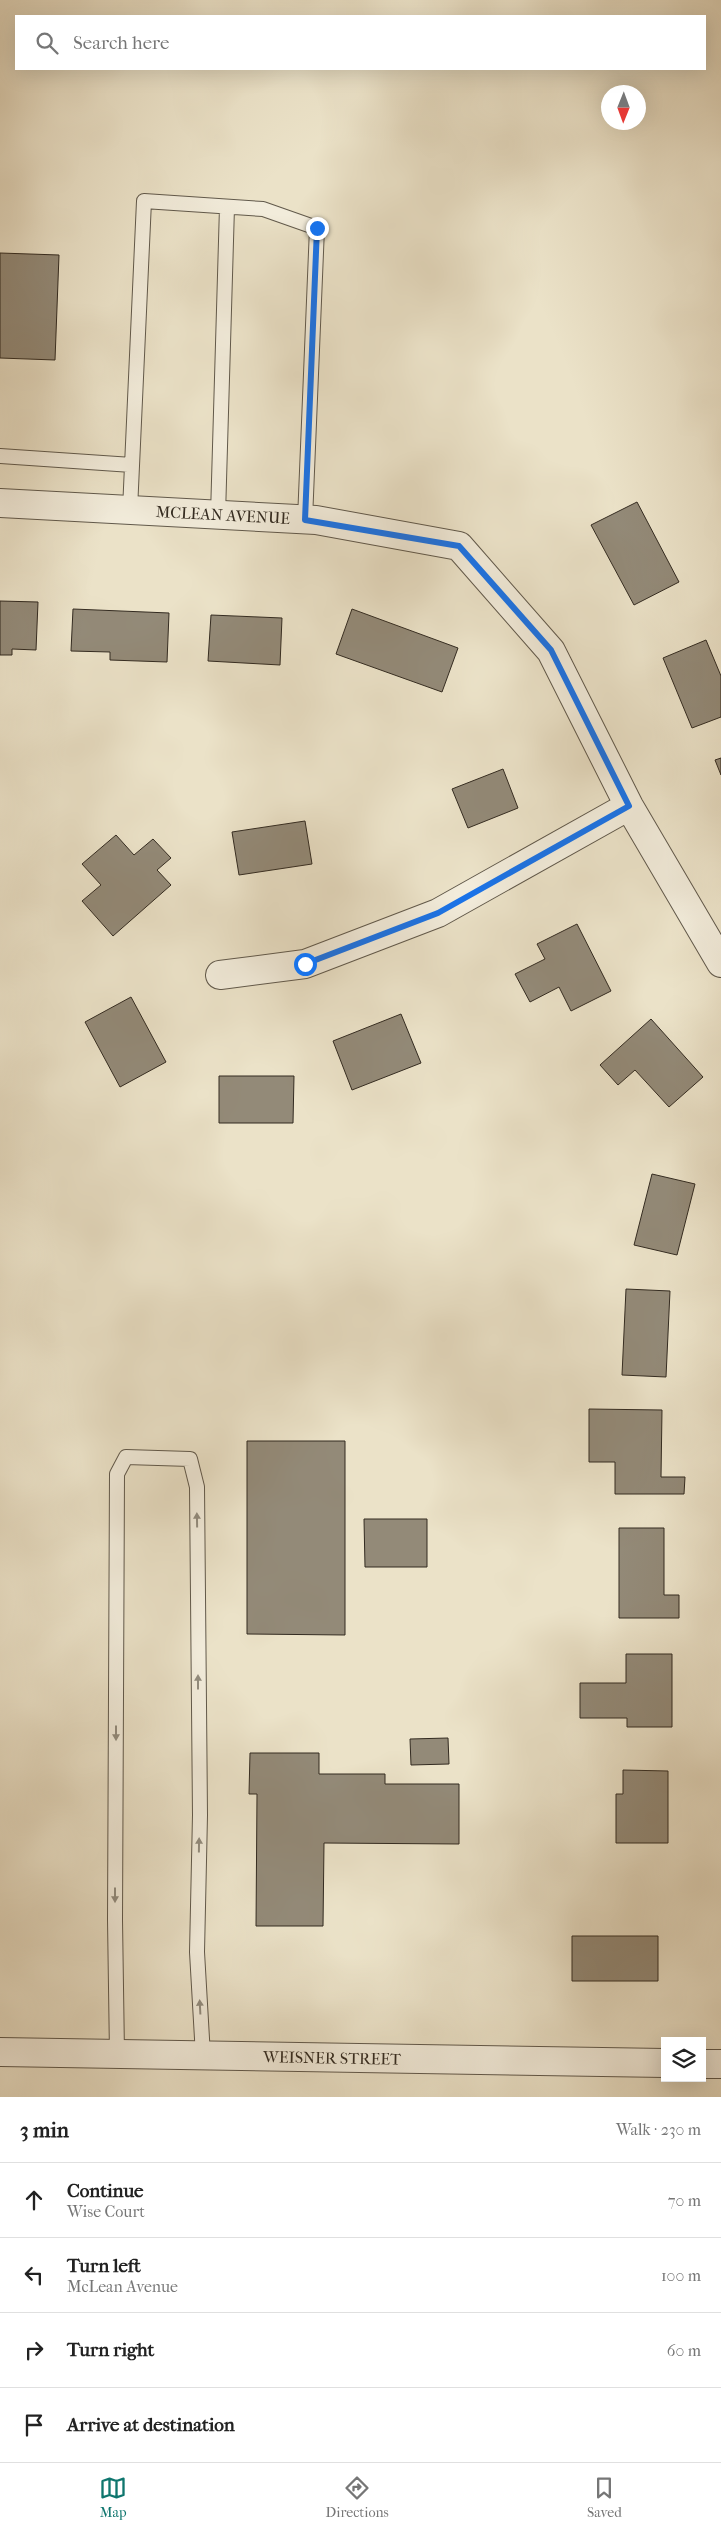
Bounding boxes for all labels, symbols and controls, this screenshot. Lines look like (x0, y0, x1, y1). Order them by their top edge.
search box (15, 15, 706, 70)
icon: search (33, 29, 61, 57)
text: Search here (73, 32, 169, 54)
north arrow (601, 85, 646, 130)
route end (306, 217, 329, 240)
street label: MCLEAN AVENUE (155, 502, 291, 528)
route start (294, 953, 317, 976)
one-way arrow (193, 1512, 201, 1528)
one-way arrow (194, 1674, 202, 1690)
one-way arrow (112, 1725, 120, 1741)
one-way arrow (195, 1837, 203, 1853)
one-way arrow (111, 1888, 119, 1904)
one-way arrow (195, 1999, 203, 2015)
map controls (661, 2037, 706, 2082)
button: layers (661, 2037, 706, 2082)
street label: WEISNER STREET (262, 2047, 401, 2069)
text: 3 min (20, 2118, 69, 2142)
text: Walk · 230 m (616, 2120, 701, 2139)
text: Continue (67, 2180, 143, 2202)
icon: ahead (20, 2186, 48, 2214)
text: 70 m (668, 2191, 701, 2210)
text: Wise Court (67, 2202, 145, 2221)
text: Turn left (67, 2255, 141, 2277)
icon: left (20, 2261, 48, 2289)
text: 100 m (661, 2266, 701, 2285)
text: McLean Avenue (67, 2277, 178, 2296)
icon: right (20, 2336, 48, 2364)
text: Turn right (67, 2339, 154, 2361)
text: 60 m (667, 2341, 701, 2360)
icon: arrive (20, 2411, 48, 2439)
text: Arrive at destination (67, 2414, 235, 2436)
tab: Map (99, 2474, 127, 2521)
tab: Directions (326, 2474, 389, 2521)
tab: Saved (587, 2474, 622, 2521)

